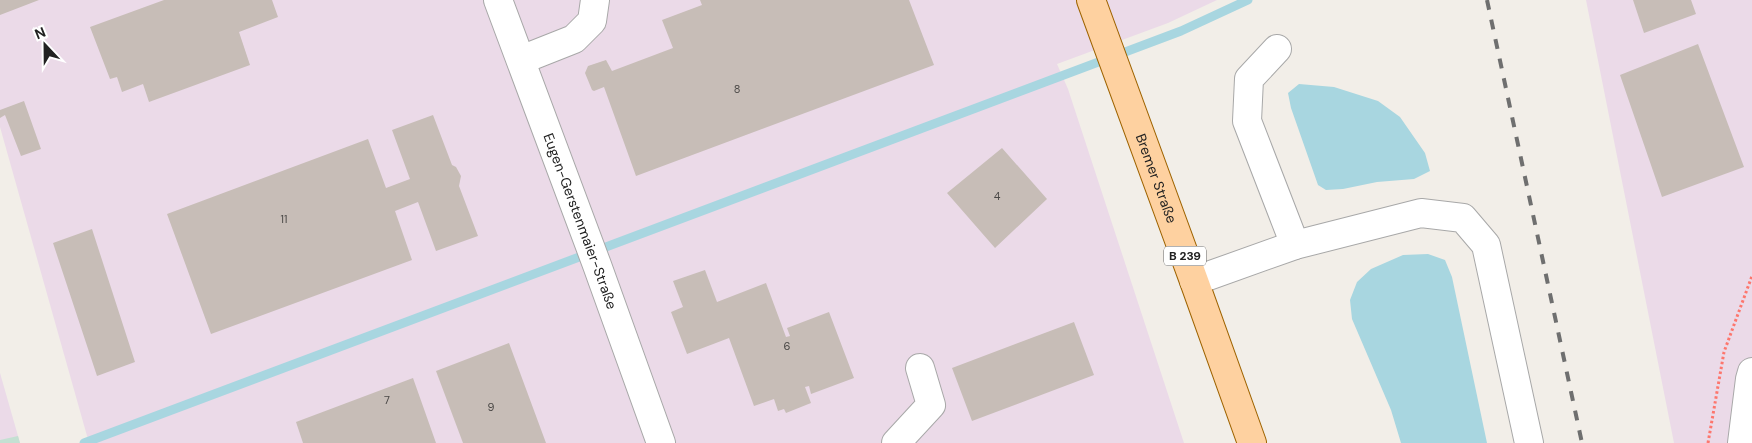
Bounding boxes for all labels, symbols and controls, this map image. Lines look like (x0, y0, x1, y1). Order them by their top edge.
north arrow (20, 20, 70, 70)
text: N (32, 23, 48, 43)
house number: 8 (734, 82, 740, 96)
street label: Eugen-Gerstenmaier-Straße (540, 131, 621, 312)
street label: Bremer Straße (1132, 131, 1181, 226)
house number: 4 (994, 189, 1001, 203)
house number: 11 (281, 212, 287, 226)
road number: B 239 (1164, 247, 1206, 266)
house number: 6 (784, 339, 791, 353)
house number: 7 (384, 393, 390, 407)
house number: 9 (488, 400, 495, 414)

